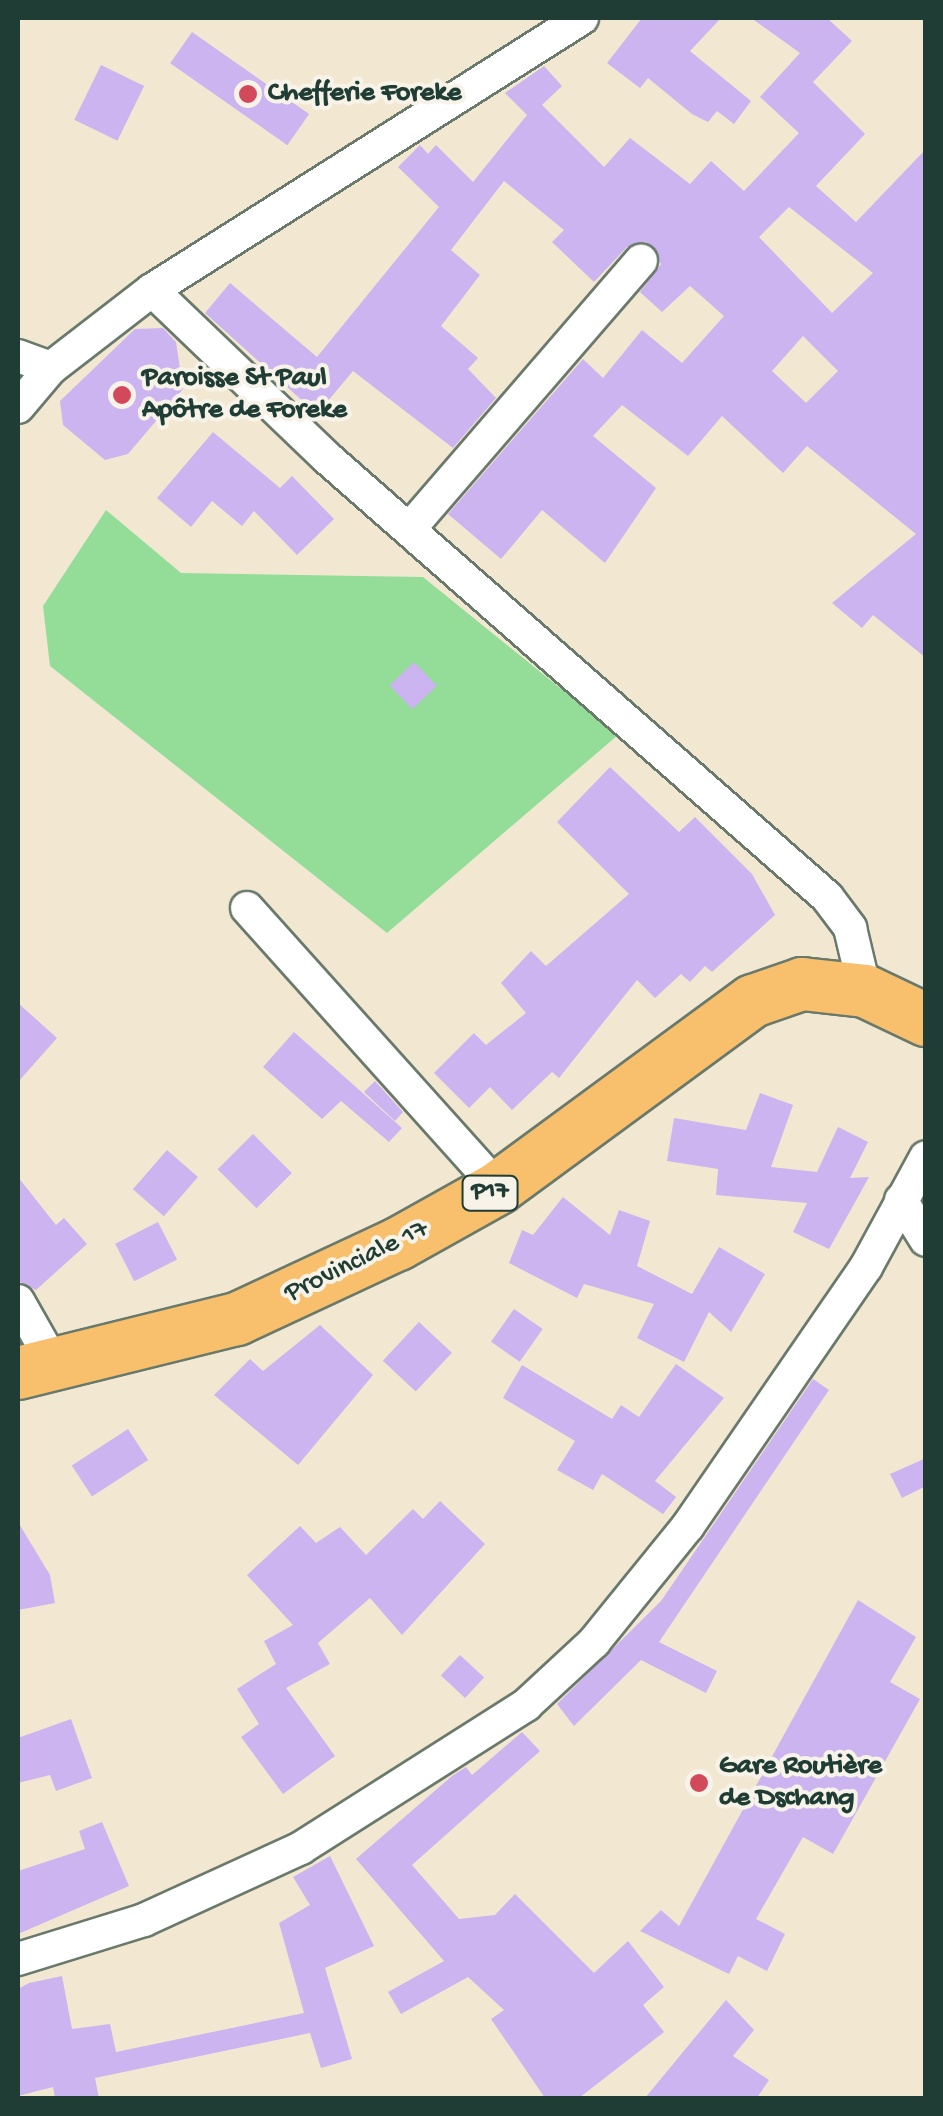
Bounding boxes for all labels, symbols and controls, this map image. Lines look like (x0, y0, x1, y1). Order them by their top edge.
place label: Chefferie Foreke (268, 77, 461, 111)
marker: Chefferie Foreke (237, 83, 259, 105)
place label: Paroisse St Paul Apôtre de Foreke (142, 362, 347, 428)
marker: Paroisse St Paul Apôtre de Foreke (111, 384, 133, 406)
road number: P17 (460, 1173, 520, 1213)
street label: Provinciale 17 (280, 1213, 434, 1311)
place label: Gare Routière de Dschang (719, 1750, 882, 1816)
marker: Gare Routière de Dschang (688, 1772, 710, 1794)

